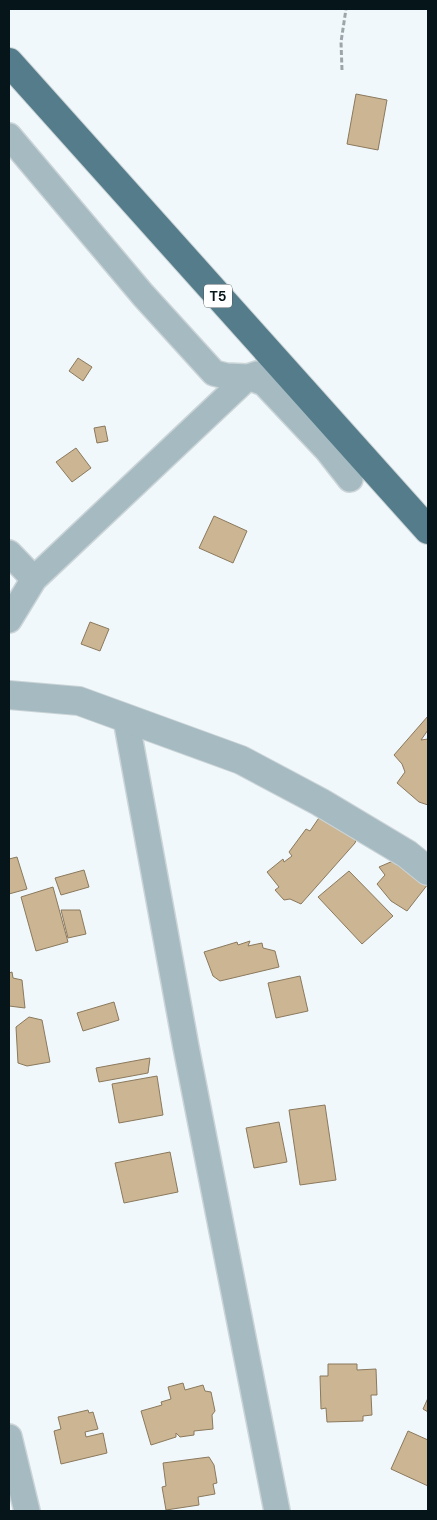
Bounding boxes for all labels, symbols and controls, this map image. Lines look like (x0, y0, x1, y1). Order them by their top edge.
road number: T5 (204, 284, 232, 308)

